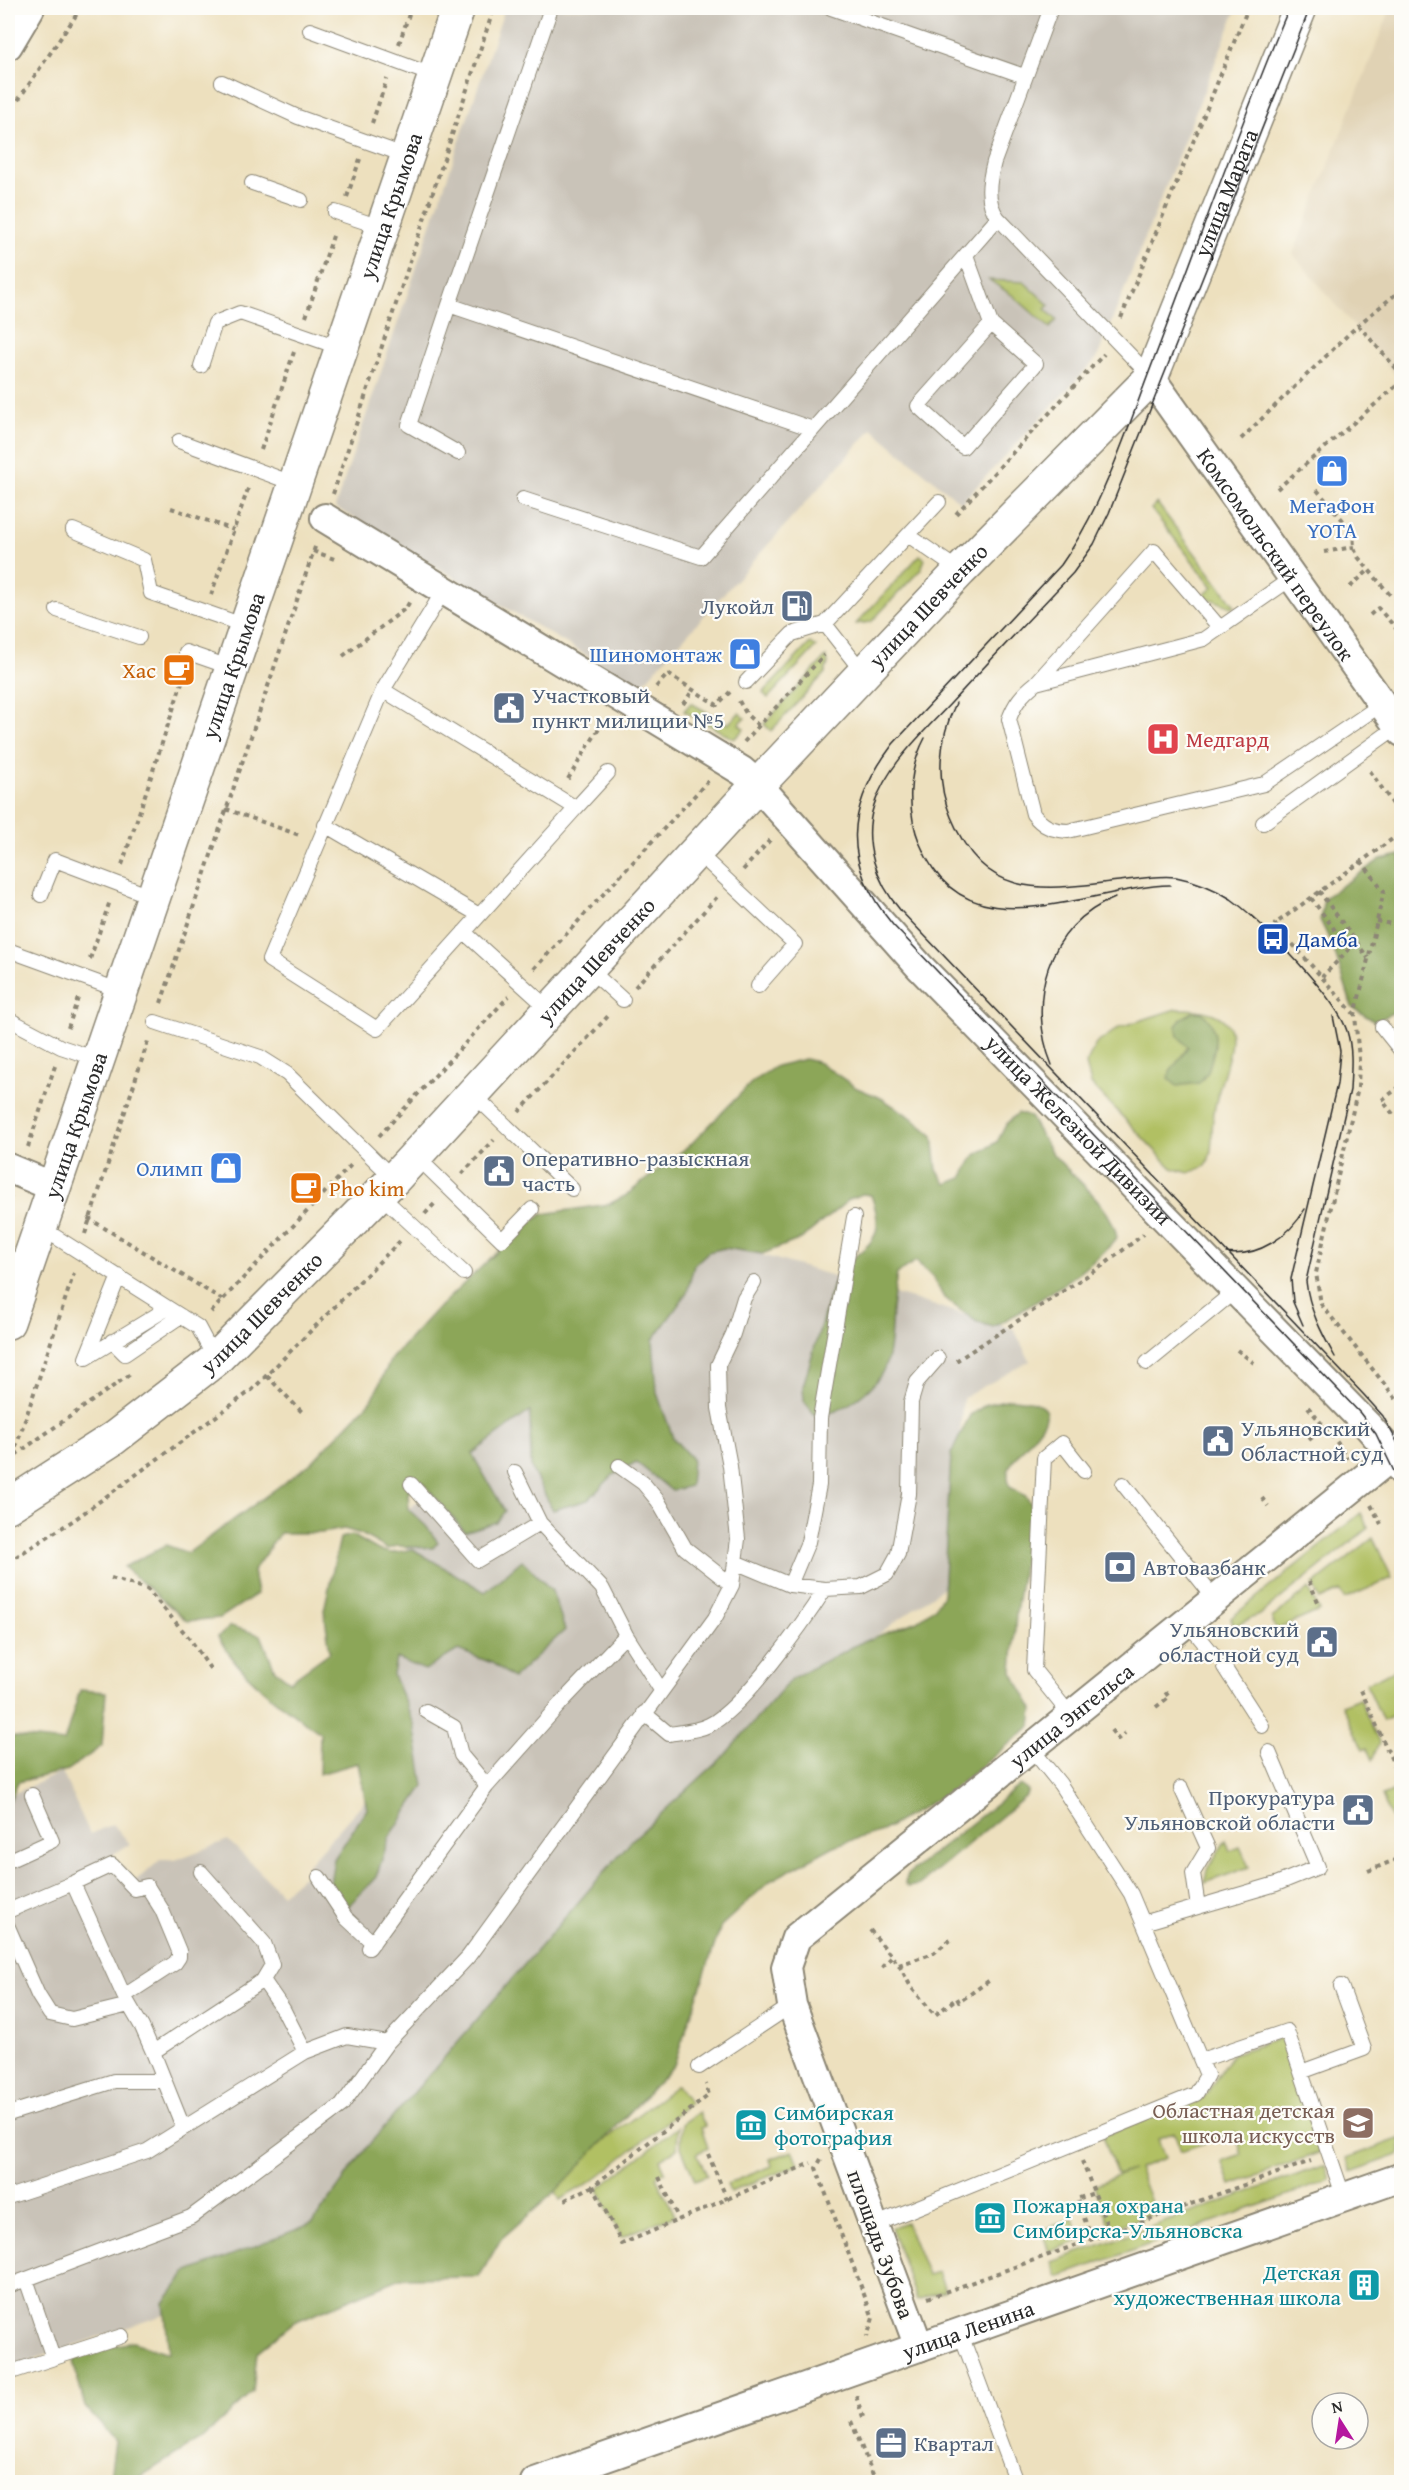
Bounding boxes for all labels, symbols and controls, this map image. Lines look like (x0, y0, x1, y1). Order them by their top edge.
street label: улица Марата (1185, 123, 1266, 263)
street label: улица Крымова (350, 127, 430, 284)
street label: Комсомольский переулок (1189, 441, 1363, 668)
shop icon: МегаФон YOTA (1314, 453, 1350, 489)
place label: МегаФон YOTA (1289, 489, 1375, 546)
street label: улица Шевченко (860, 536, 995, 675)
street label: улица Крымова (193, 587, 273, 744)
fuel station icon: Лукойл (779, 588, 815, 624)
place label: Лукойл (701, 590, 774, 622)
shop icon: Шиномонтаж (727, 636, 763, 672)
place label: Шиномонтаж (590, 638, 723, 670)
cafe icon: Хас (161, 652, 197, 688)
place label: Хас (122, 654, 156, 686)
place label: Участковый пункт милиции №5 (532, 679, 724, 736)
public building icon: Участковый пункт милиции №5 (491, 690, 527, 726)
hospital icon: Медгард (1145, 721, 1181, 757)
place label: Медгард (1186, 723, 1269, 755)
street label: улица Шевченко (529, 890, 662, 1031)
bus stop icon: Дамба (1255, 921, 1291, 957)
place label: Дамба (1295, 923, 1359, 955)
street label: улица Железной Дивизии (978, 1027, 1179, 1232)
street label: улица Крымова (35, 1047, 116, 1204)
place label: Оперативно-разыскная часть (522, 1142, 749, 1199)
shop icon: Олимп (208, 1150, 244, 1186)
place label: Олимп (136, 1152, 203, 1184)
public building icon: Оперативно-разыскная часть (481, 1153, 517, 1189)
cafe icon: Pho kim (288, 1170, 324, 1206)
place label: Pho kim (329, 1172, 405, 1204)
street label: улица Шевченко (193, 1244, 330, 1382)
place label: Ульяновский Областной суд (1241, 1412, 1383, 1469)
public building icon: Ульяновский Областной суд (1200, 1423, 1236, 1459)
bank icon: Автовазбанк (1102, 1549, 1138, 1585)
place label: Автовазбанк (1143, 1551, 1266, 1583)
place label: Ульяновский областной суд (1159, 1613, 1299, 1670)
public building icon: Ульяновский областной суд (1304, 1624, 1340, 1660)
street label: улица Энгельса (1001, 1655, 1141, 1776)
place label: Прокуратура Ульяновской области (1124, 1781, 1336, 1838)
public building icon: Прокуратура Ульяновской области (1340, 1792, 1376, 1828)
place label: Областная детская школа искусств (1152, 2094, 1335, 2151)
place label: Симбирская фотография (774, 2096, 894, 2153)
school or university icon: Областная детская школа искусств (1340, 2105, 1376, 2141)
museum icon: Симбирская фотография (733, 2107, 769, 2143)
street label: площадь Зубова (839, 2165, 923, 2324)
place label: Пожарная охрана Симбирска-Ульяновска (1013, 2189, 1243, 2246)
museum icon: Пожарная охрана Симбирска-Ульяновска (972, 2200, 1008, 2236)
place label: Детская художественная школа (1114, 2256, 1342, 2313)
building icon: Детская художественная школа (1346, 2267, 1382, 2303)
street label: улица Ленина (897, 2292, 1039, 2368)
north arrow (1310, 2391, 1370, 2451)
text: N (1329, 2393, 1345, 2419)
office icon: Квартал (873, 2425, 909, 2461)
place label: Квартал (914, 2427, 994, 2459)

